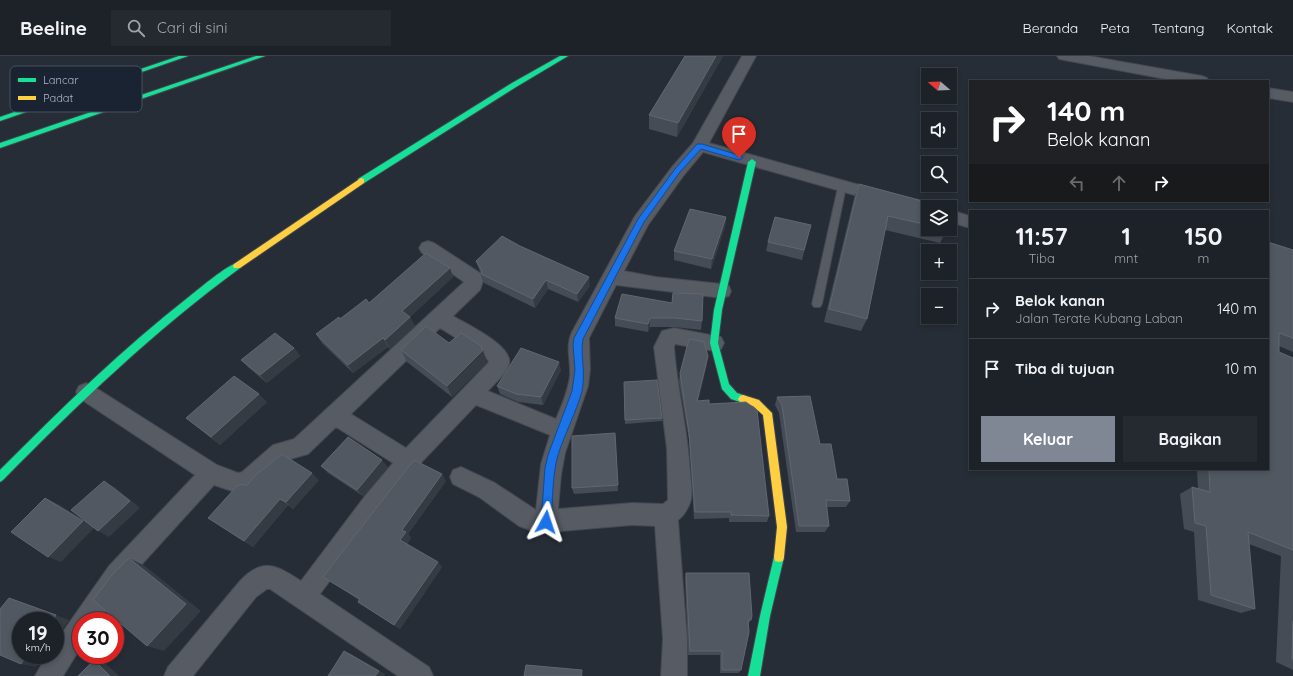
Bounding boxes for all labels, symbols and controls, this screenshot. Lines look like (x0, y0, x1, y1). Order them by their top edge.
search box (111, 10, 391, 46)
text: Beeline (20, 16, 87, 40)
icon: search (125, 17, 147, 39)
text: Cari di sini (157, 18, 228, 37)
text: Beranda (1023, 19, 1078, 37)
text: Peta (1100, 19, 1130, 37)
text: Tentang (1152, 19, 1205, 37)
text: Kontak (1227, 19, 1273, 37)
legend (10, 66, 142, 112)
north arrow (921, 68, 957, 104)
map controls (921, 68, 957, 324)
text: Lancar (43, 73, 79, 87)
text: Padat (43, 91, 73, 105)
text: 140 m (1047, 93, 1125, 128)
icon: right (981, 96, 1033, 148)
button: sound (921, 112, 957, 148)
pin (722, 117, 756, 158)
icon: arrive (728, 123, 750, 145)
text: Belok kanan (1047, 128, 1150, 151)
button: search (921, 156, 957, 192)
icon: left (1066, 172, 1088, 194)
icon: ahead (1108, 172, 1130, 194)
icon: right (1150, 172, 1172, 194)
button: layers (921, 200, 957, 236)
text: 11:57 (1016, 221, 1068, 251)
text: 1 (1121, 221, 1131, 251)
text: 150 (1185, 221, 1222, 251)
button: + (921, 244, 957, 280)
text: Tiba (1028, 250, 1055, 266)
text: mnt (1114, 250, 1138, 266)
text: m (1198, 250, 1209, 266)
button: − (921, 288, 957, 324)
text: Belok kanan (1015, 291, 1105, 310)
icon: right (981, 298, 1003, 320)
text: 140 m (1217, 299, 1257, 318)
text: Jalan Terate Kubang Laban (1015, 310, 1183, 326)
icon: arrive (981, 358, 1003, 380)
text: Tiba di tujuan (1015, 359, 1114, 378)
text: 10 m (1225, 359, 1257, 378)
button: Keluar (981, 416, 1115, 462)
button: Bagikan (1123, 416, 1257, 462)
position arrow (525, 501, 567, 543)
speed limit sign: 30 (72, 612, 124, 664)
text: 19 (28, 620, 48, 645)
text: km/h (25, 641, 51, 654)

